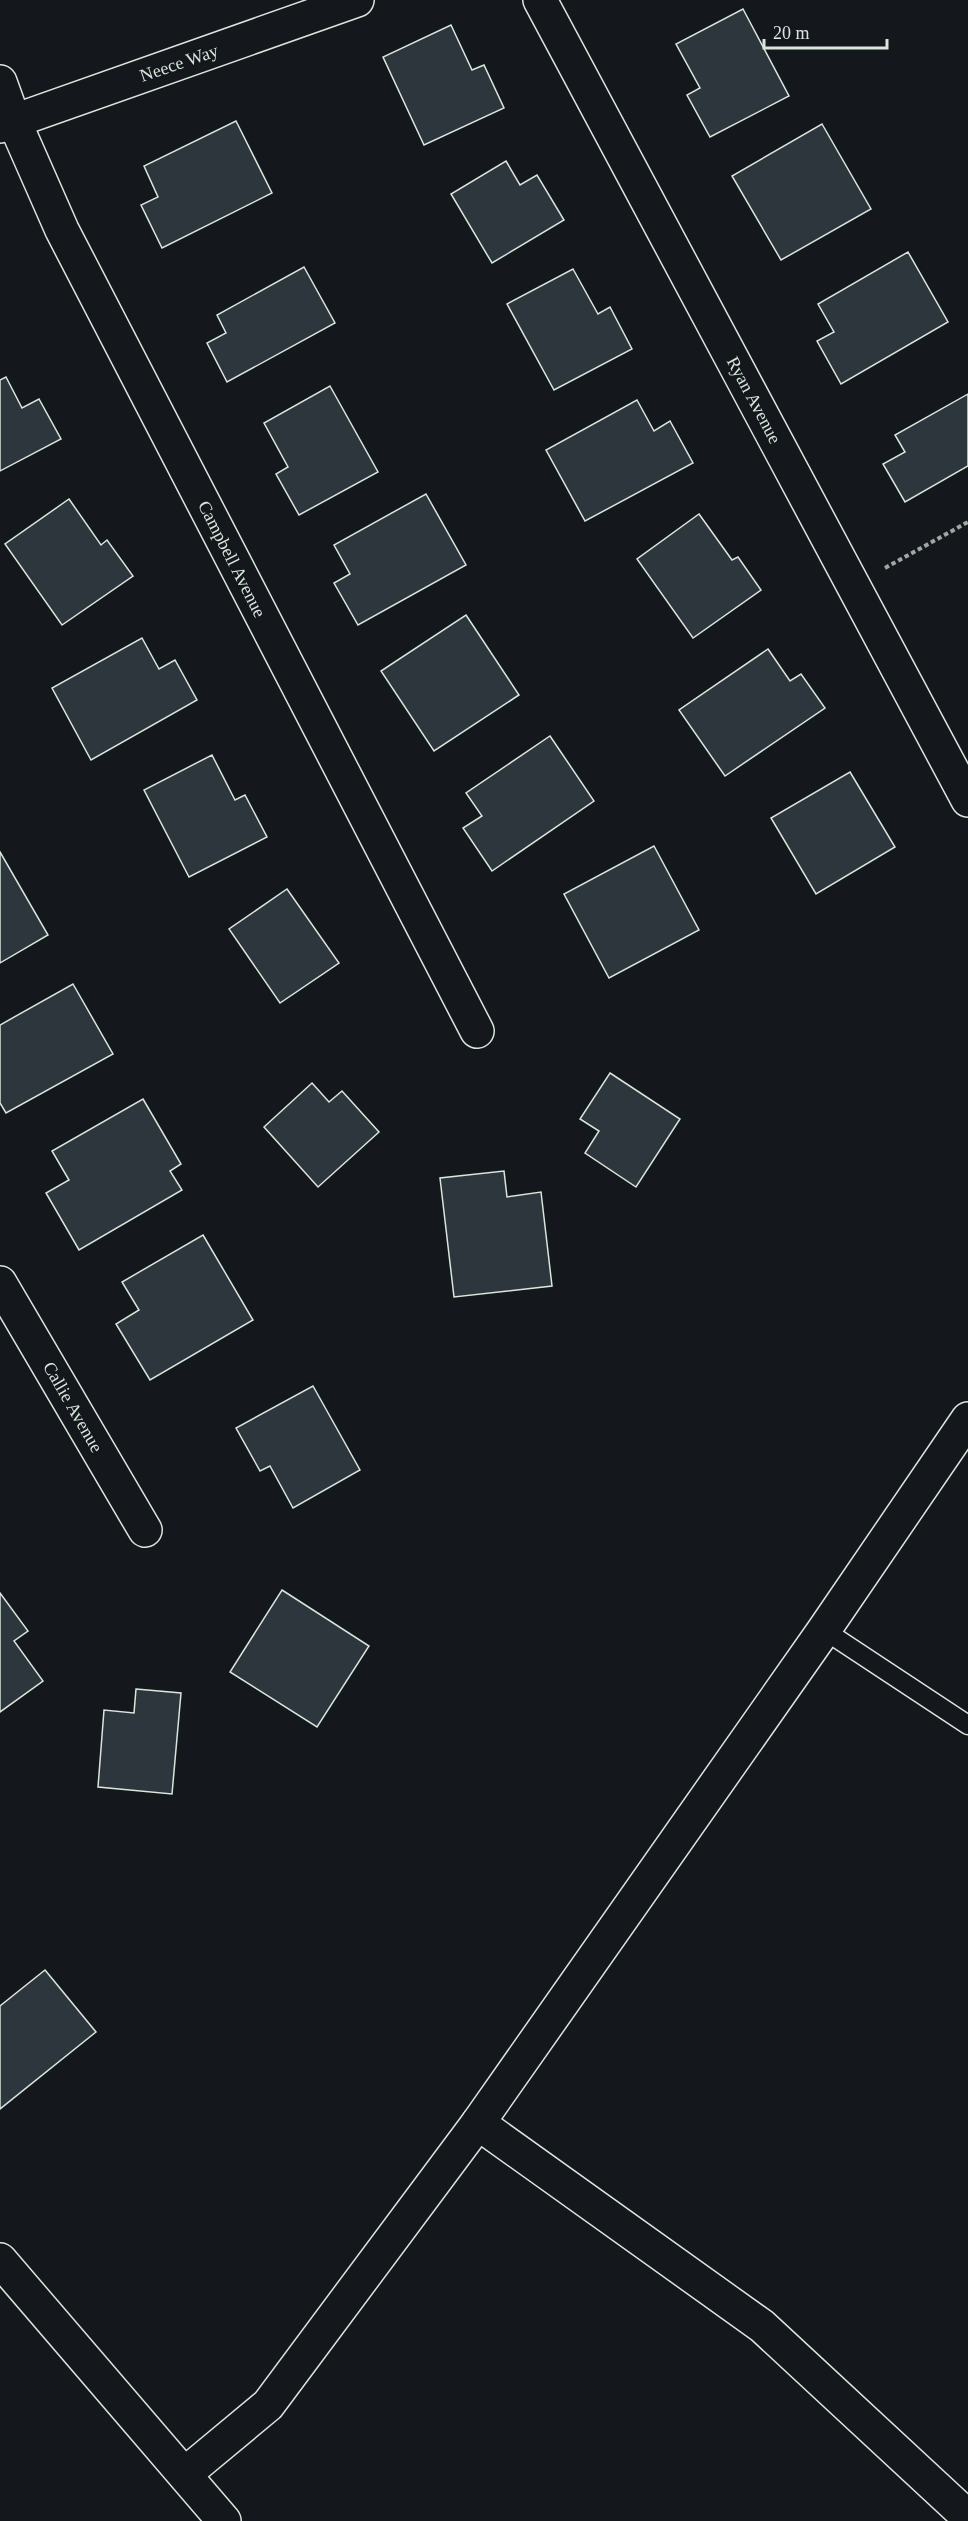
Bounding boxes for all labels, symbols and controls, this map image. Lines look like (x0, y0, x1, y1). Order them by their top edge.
scale bar (764, 12, 887, 50)
text: 20 m (773, 23, 810, 43)
street label: Neece Way (137, 40, 221, 86)
street label: Ryan Avenue (723, 353, 785, 447)
street label: Campbell Avenue (194, 497, 270, 621)
street label: Callie Avenue (39, 1358, 107, 1456)

